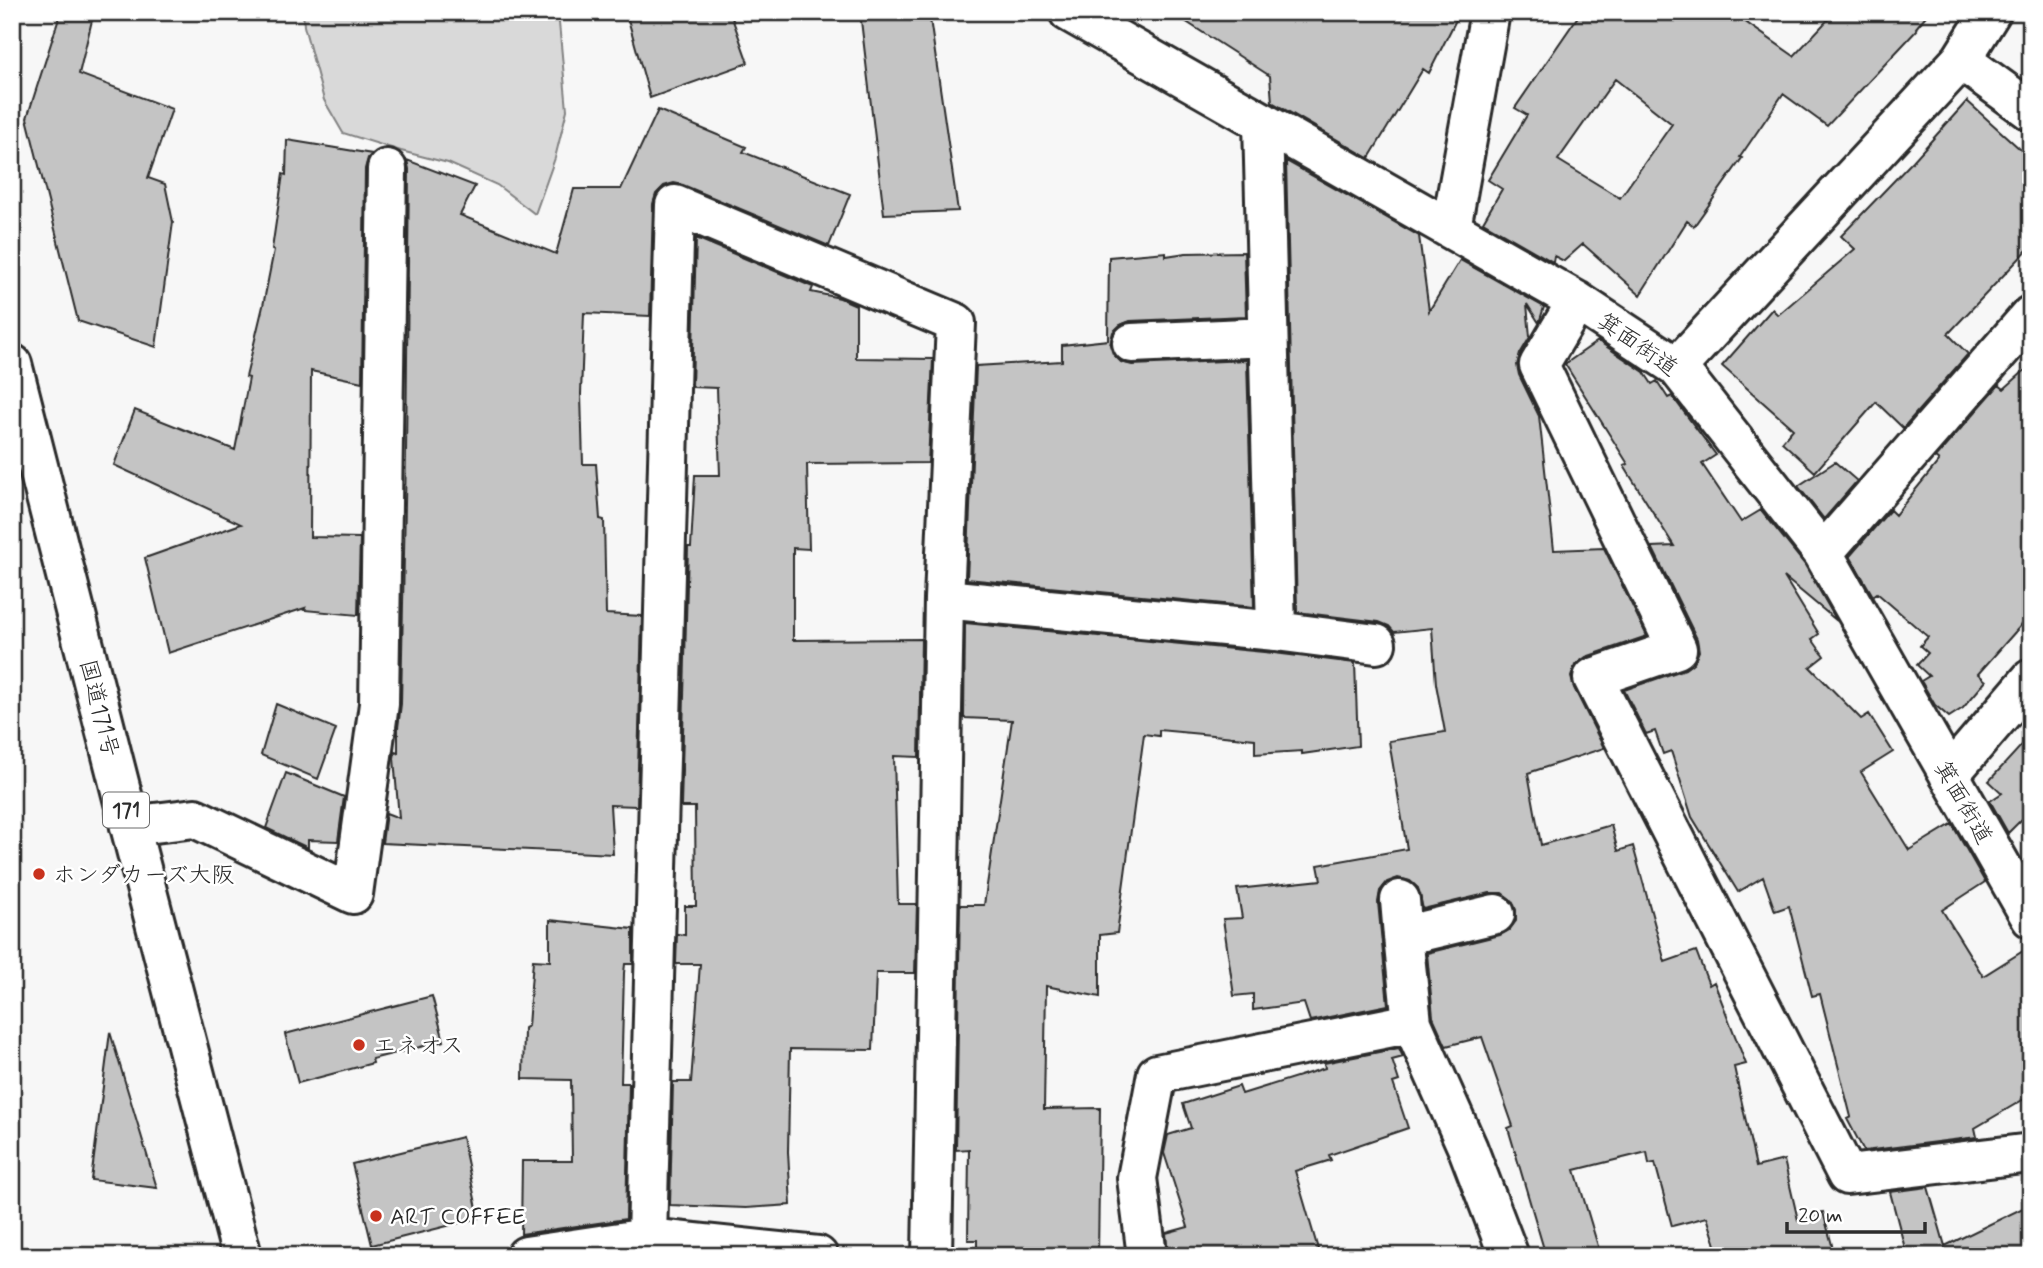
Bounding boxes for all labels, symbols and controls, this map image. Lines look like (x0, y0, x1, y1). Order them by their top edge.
street label: 箕面街道 (1591, 307, 1683, 384)
street label: 国道171号 (71, 656, 125, 761)
street label: 箕面街道 (1926, 756, 1998, 850)
road number: 171 (103, 792, 149, 828)
place label: ホンダカーズ大阪 (53, 861, 234, 891)
marker: ホンダカーズ大阪 (31, 866, 47, 882)
place label: エネオス (373, 1032, 464, 1062)
marker: エネオス (351, 1037, 367, 1053)
scale bar (1787, 1191, 1926, 1235)
text: 20 m (1798, 1202, 1843, 1230)
place label: ART COFFEE (390, 1203, 525, 1233)
marker: ART COFFEE (368, 1208, 384, 1224)

